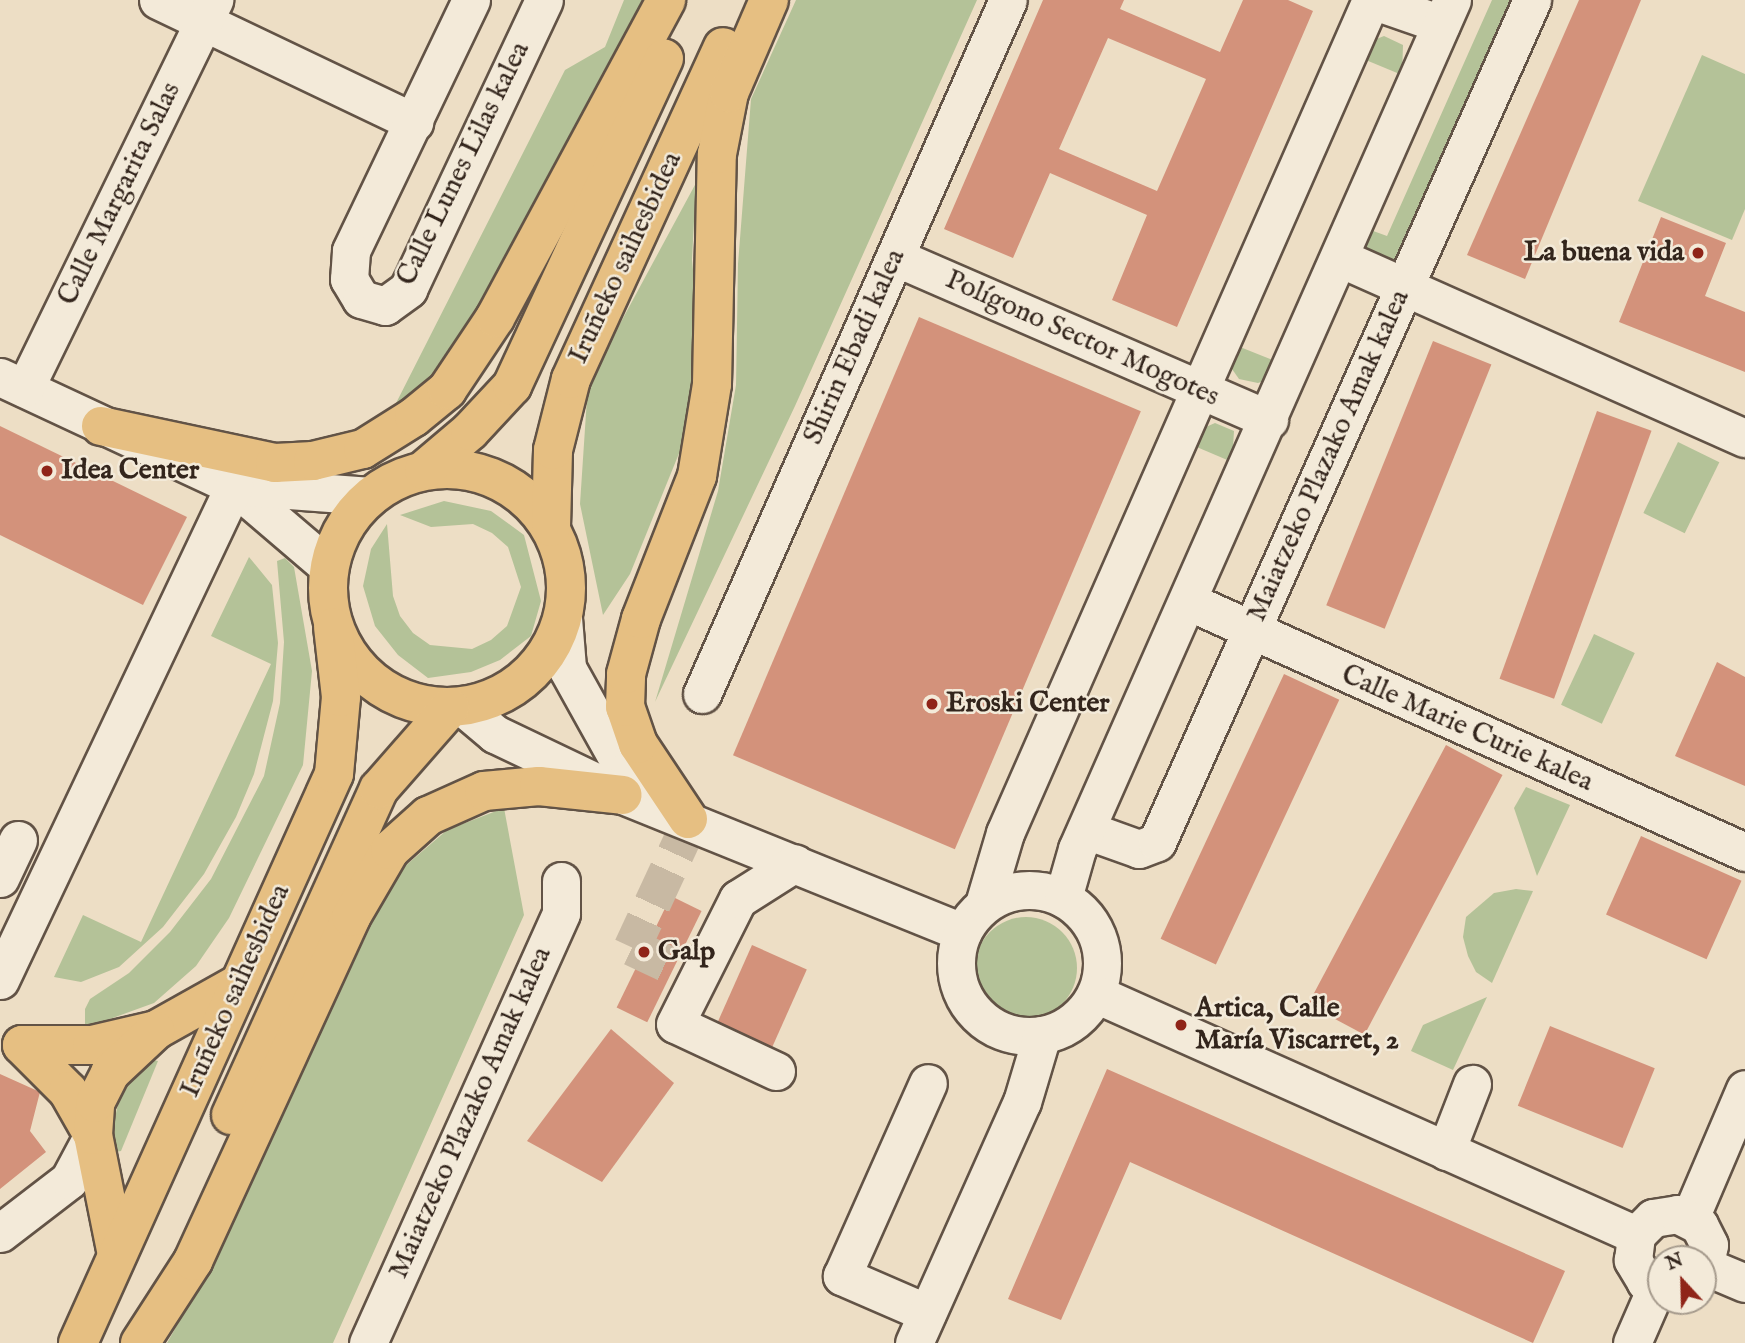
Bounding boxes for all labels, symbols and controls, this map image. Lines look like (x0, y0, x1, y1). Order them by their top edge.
street label: Calle Lunes Lilas kalea (390, 37, 538, 291)
street label: Calle Margarita Salas (51, 77, 189, 311)
street label: Iruñeko saihesbidea (562, 147, 690, 369)
place label: La buena vida (1524, 236, 1684, 270)
street label: Shirin Ebadi kalea (797, 244, 913, 450)
marker: La buena vida (1690, 245, 1706, 261)
street label: Polígono Sector Mogotes (940, 264, 1224, 414)
street label: Maiatzeko Plazako Amak kalea (1241, 285, 1417, 627)
place label: Idea Center (61, 454, 199, 488)
marker: Idea Center (39, 463, 55, 479)
street label: Calle Marie Curie kalea (1336, 658, 1598, 800)
place label: Eroski Center (946, 687, 1110, 721)
marker: Eroski Center (924, 696, 940, 712)
street label: Iruñeko saihesbidea (174, 879, 298, 1103)
place label: Galp (658, 935, 715, 969)
street label: Maiatzeko Plazako Amak kalea (383, 942, 559, 1284)
marker: Galp (636, 944, 652, 960)
place label: Artica, Calle María Viscarret, 2 (1195, 992, 1399, 1058)
marker: Artica, Calle María Viscarret, 2 (1173, 1017, 1189, 1033)
north arrow (1647, 1245, 1717, 1315)
text: N (1663, 1248, 1687, 1277)

